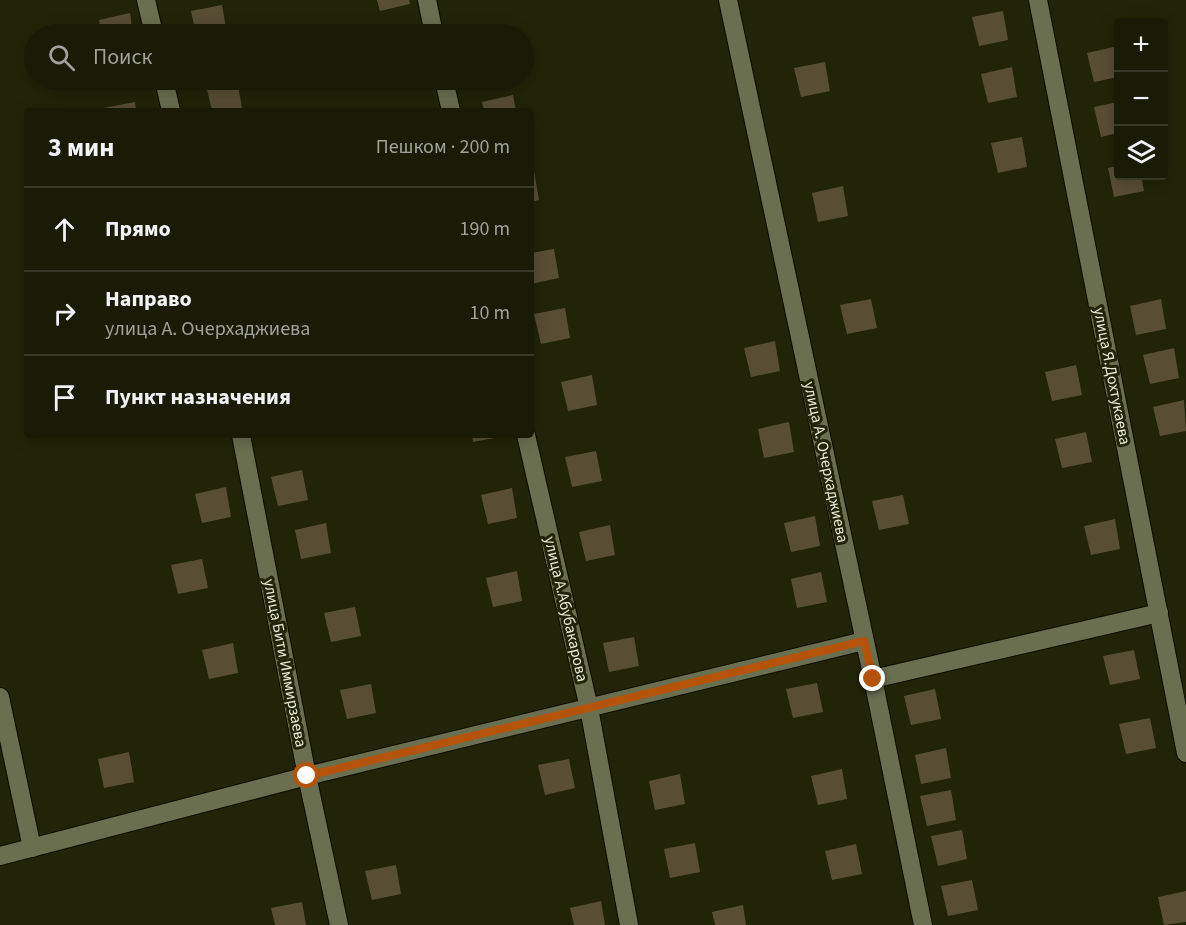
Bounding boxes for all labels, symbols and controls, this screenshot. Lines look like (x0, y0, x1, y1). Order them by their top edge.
map controls (1114, 18, 1168, 180)
button: + (1114, 18, 1168, 72)
search box (24, 24, 534, 90)
icon: search (45, 41, 78, 74)
text: Поиск (93, 41, 152, 73)
button: − (1114, 72, 1168, 126)
button: layers (1114, 126, 1168, 180)
text: 3 мин (48, 129, 114, 166)
text: Пешком · 200 m (376, 133, 510, 161)
icon: ahead (48, 213, 81, 246)
text: Прямо (105, 213, 171, 245)
text: 190 m (460, 215, 510, 243)
text: Направо (105, 283, 192, 315)
icon: right (48, 297, 81, 330)
text: 10 m (470, 299, 510, 327)
street label: улица Я.Дохтукаева (1088, 306, 1136, 446)
text: улица А. Очерхаджиева (105, 315, 310, 343)
street label: улица А. Очерхаджиева (798, 379, 854, 545)
icon: arrive (48, 381, 81, 414)
text: Пункт назначения (105, 381, 291, 413)
street label: улица А.Абубакарова (539, 534, 593, 684)
street label: улица Бити Иммирзаева (258, 577, 312, 749)
route end (859, 665, 885, 691)
route start (293, 762, 319, 788)

